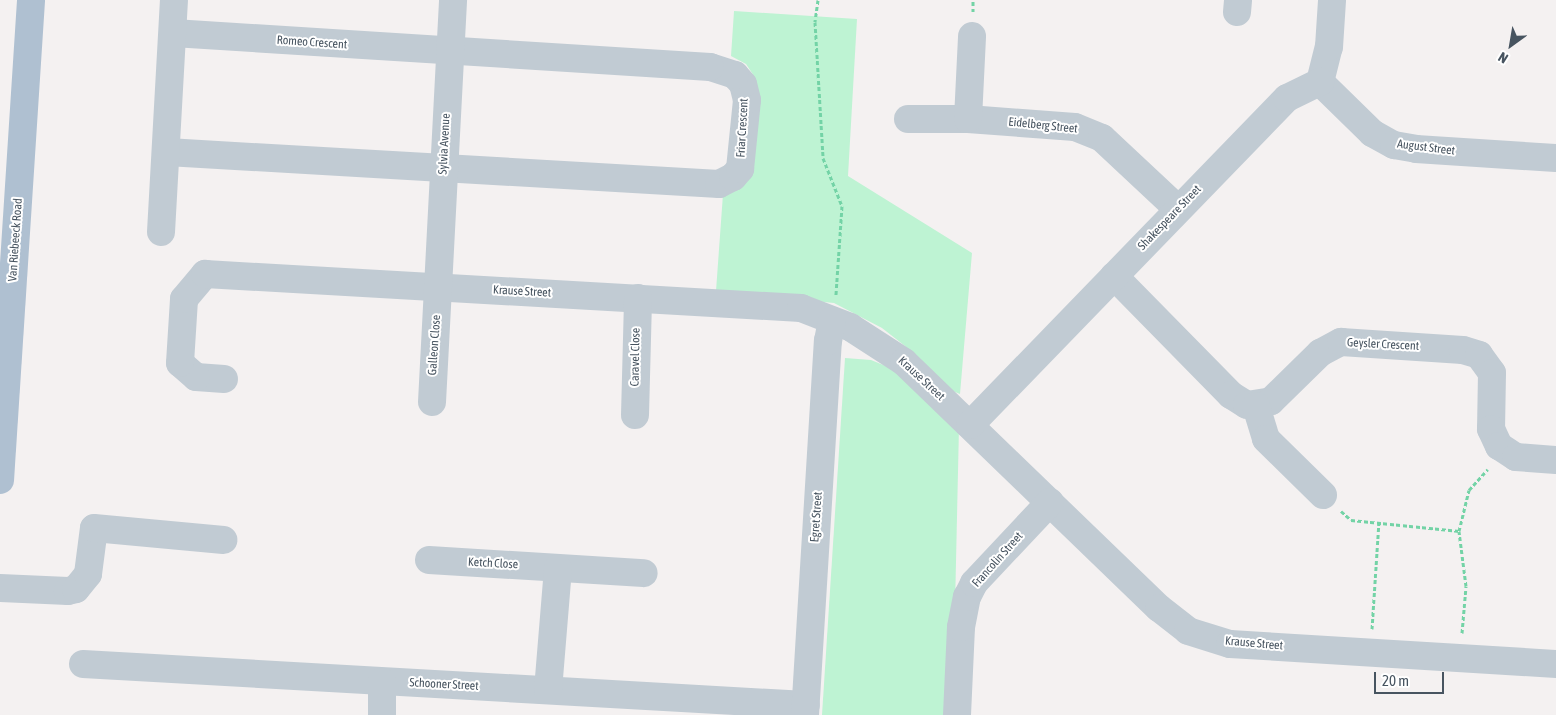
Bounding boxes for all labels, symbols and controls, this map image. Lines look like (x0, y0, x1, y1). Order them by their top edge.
north arrow (1486, 20, 1536, 70)
street label: Romeo Crescent (276, 33, 348, 53)
text: N (1495, 49, 1511, 67)
street label: Friar Crescent (734, 98, 752, 158)
street label: Sylvia Avenue (436, 113, 454, 175)
street label: Eidelberg Street (1008, 115, 1078, 137)
street label: August Street (1396, 137, 1456, 159)
street label: Shakespeare Street (1135, 182, 1205, 254)
street label: Van Riebeeck Road (6, 198, 26, 282)
street label: Krause Street (493, 283, 551, 301)
street label: Galleon Close (426, 314, 444, 376)
street label: Caravel Close (628, 328, 644, 386)
street label: Geysler Crescent (1346, 336, 1420, 354)
street label: Krause Street (895, 354, 947, 404)
street label: Egret Street (808, 491, 826, 543)
street label: Francolin Street (970, 530, 1026, 590)
street label: Ketch Close (468, 555, 518, 573)
street label: Krause Street (1224, 634, 1284, 654)
scale bar (1376, 662, 1446, 694)
text: 20 m (1382, 672, 1409, 689)
street label: Schooner Street (409, 676, 479, 694)

